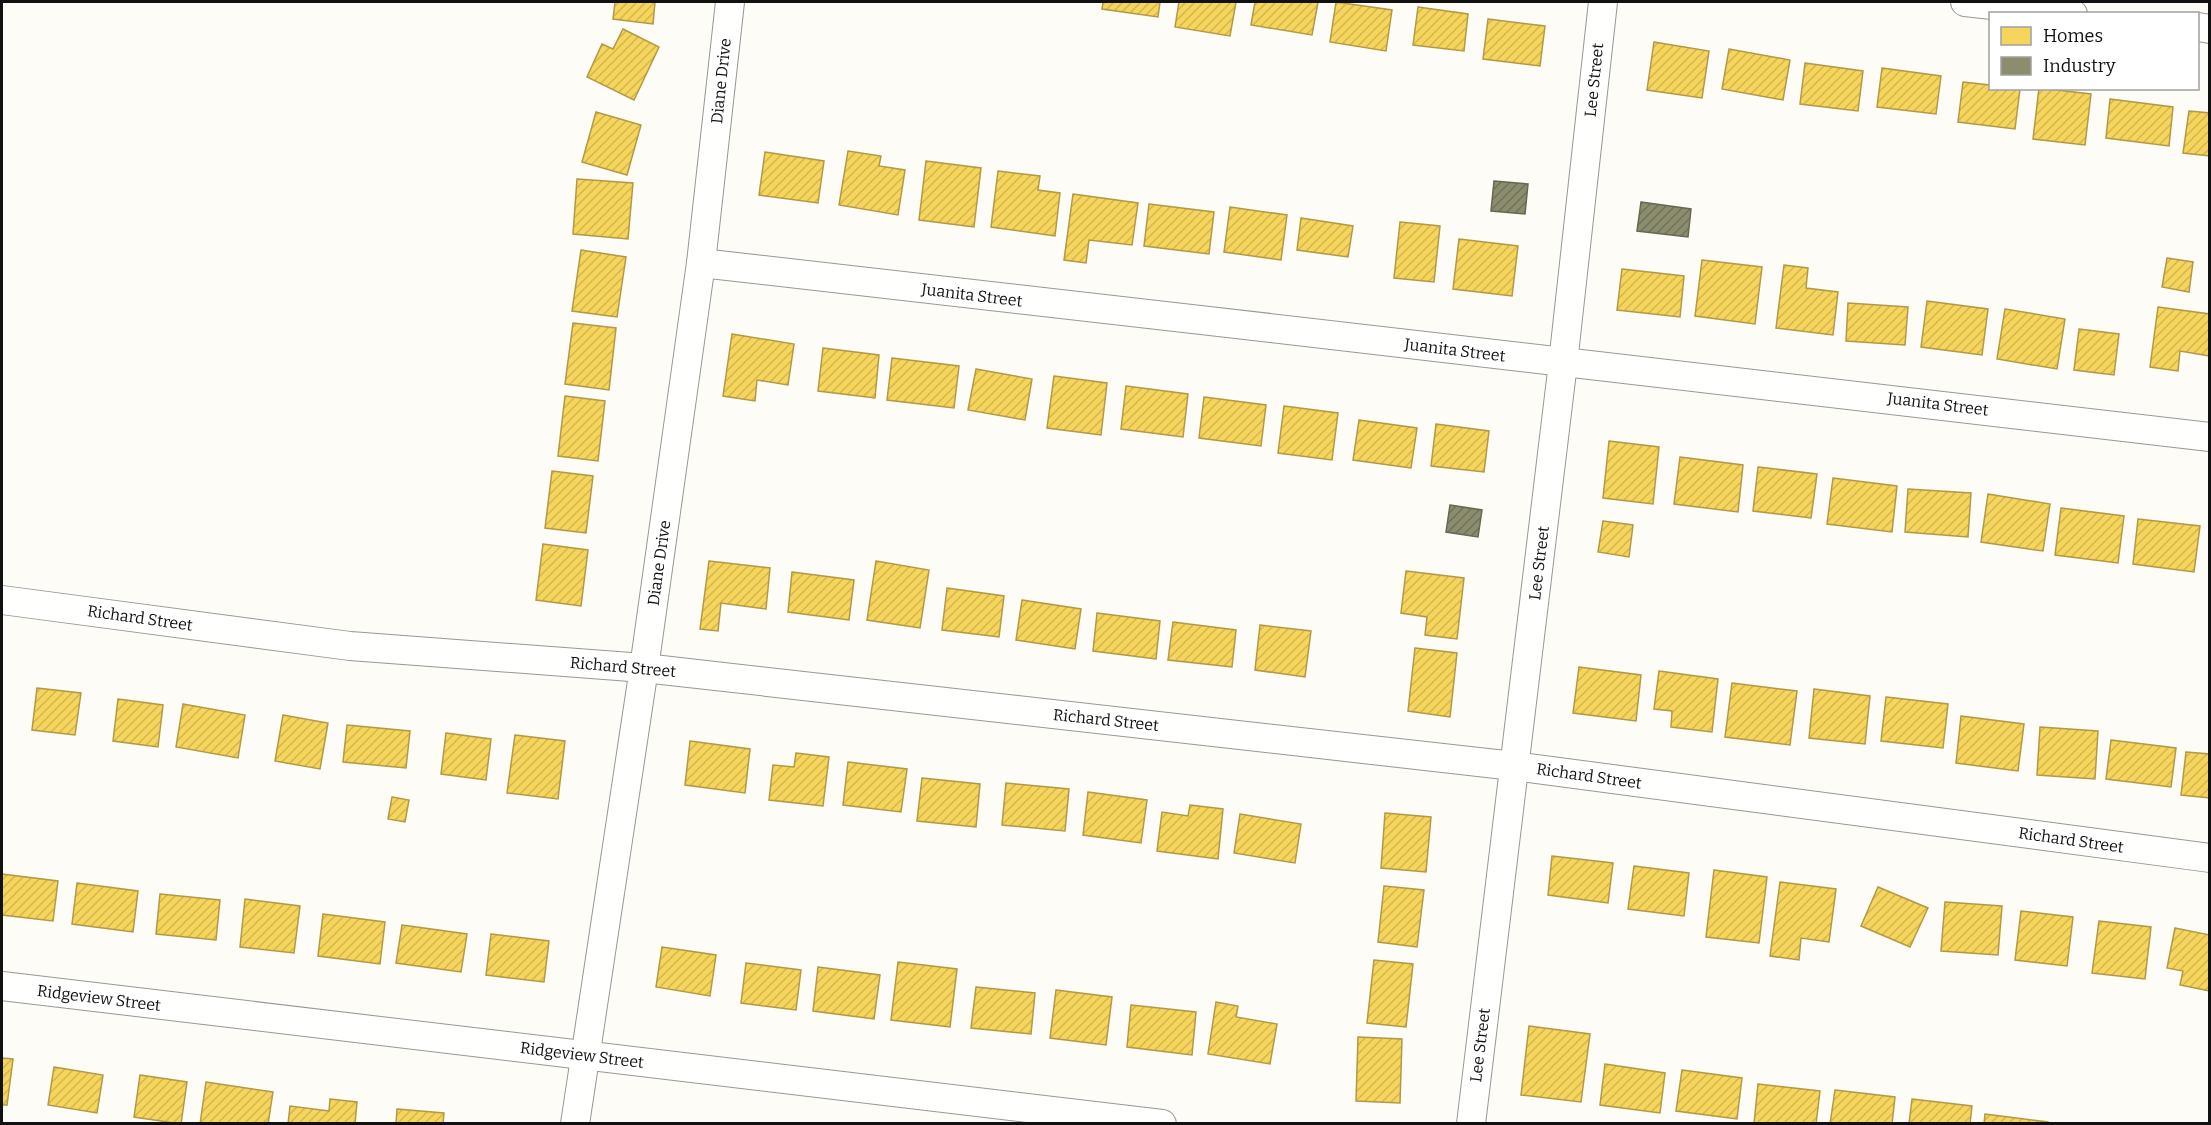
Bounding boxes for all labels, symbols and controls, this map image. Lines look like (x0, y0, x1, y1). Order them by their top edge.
legend (1989, 12, 2199, 90)
text: Homes (2043, 25, 2103, 47)
street label: Diane Drive (707, 37, 735, 125)
street label: Lee Street (1581, 42, 1607, 118)
text: Industry (2043, 55, 2116, 77)
street label: Juanita Street (920, 279, 1024, 311)
street label: Juanita Street (1403, 334, 1507, 366)
street label: Juanita Street (1886, 388, 1990, 420)
street label: Diane Drive (644, 519, 674, 607)
street label: Lee Street (1525, 525, 1553, 601)
street label: Richard Street (86, 601, 194, 635)
street label: Richard Street (569, 653, 677, 681)
street label: Richard Street (1052, 705, 1160, 735)
street label: Richard Street (1535, 759, 1643, 793)
street label: Richard Street (2017, 823, 2125, 857)
street label: Ridgeview Street (36, 981, 162, 1015)
street label: Lee Street (1466, 1007, 1494, 1083)
street label: Ridgeview Street (519, 1038, 645, 1072)

